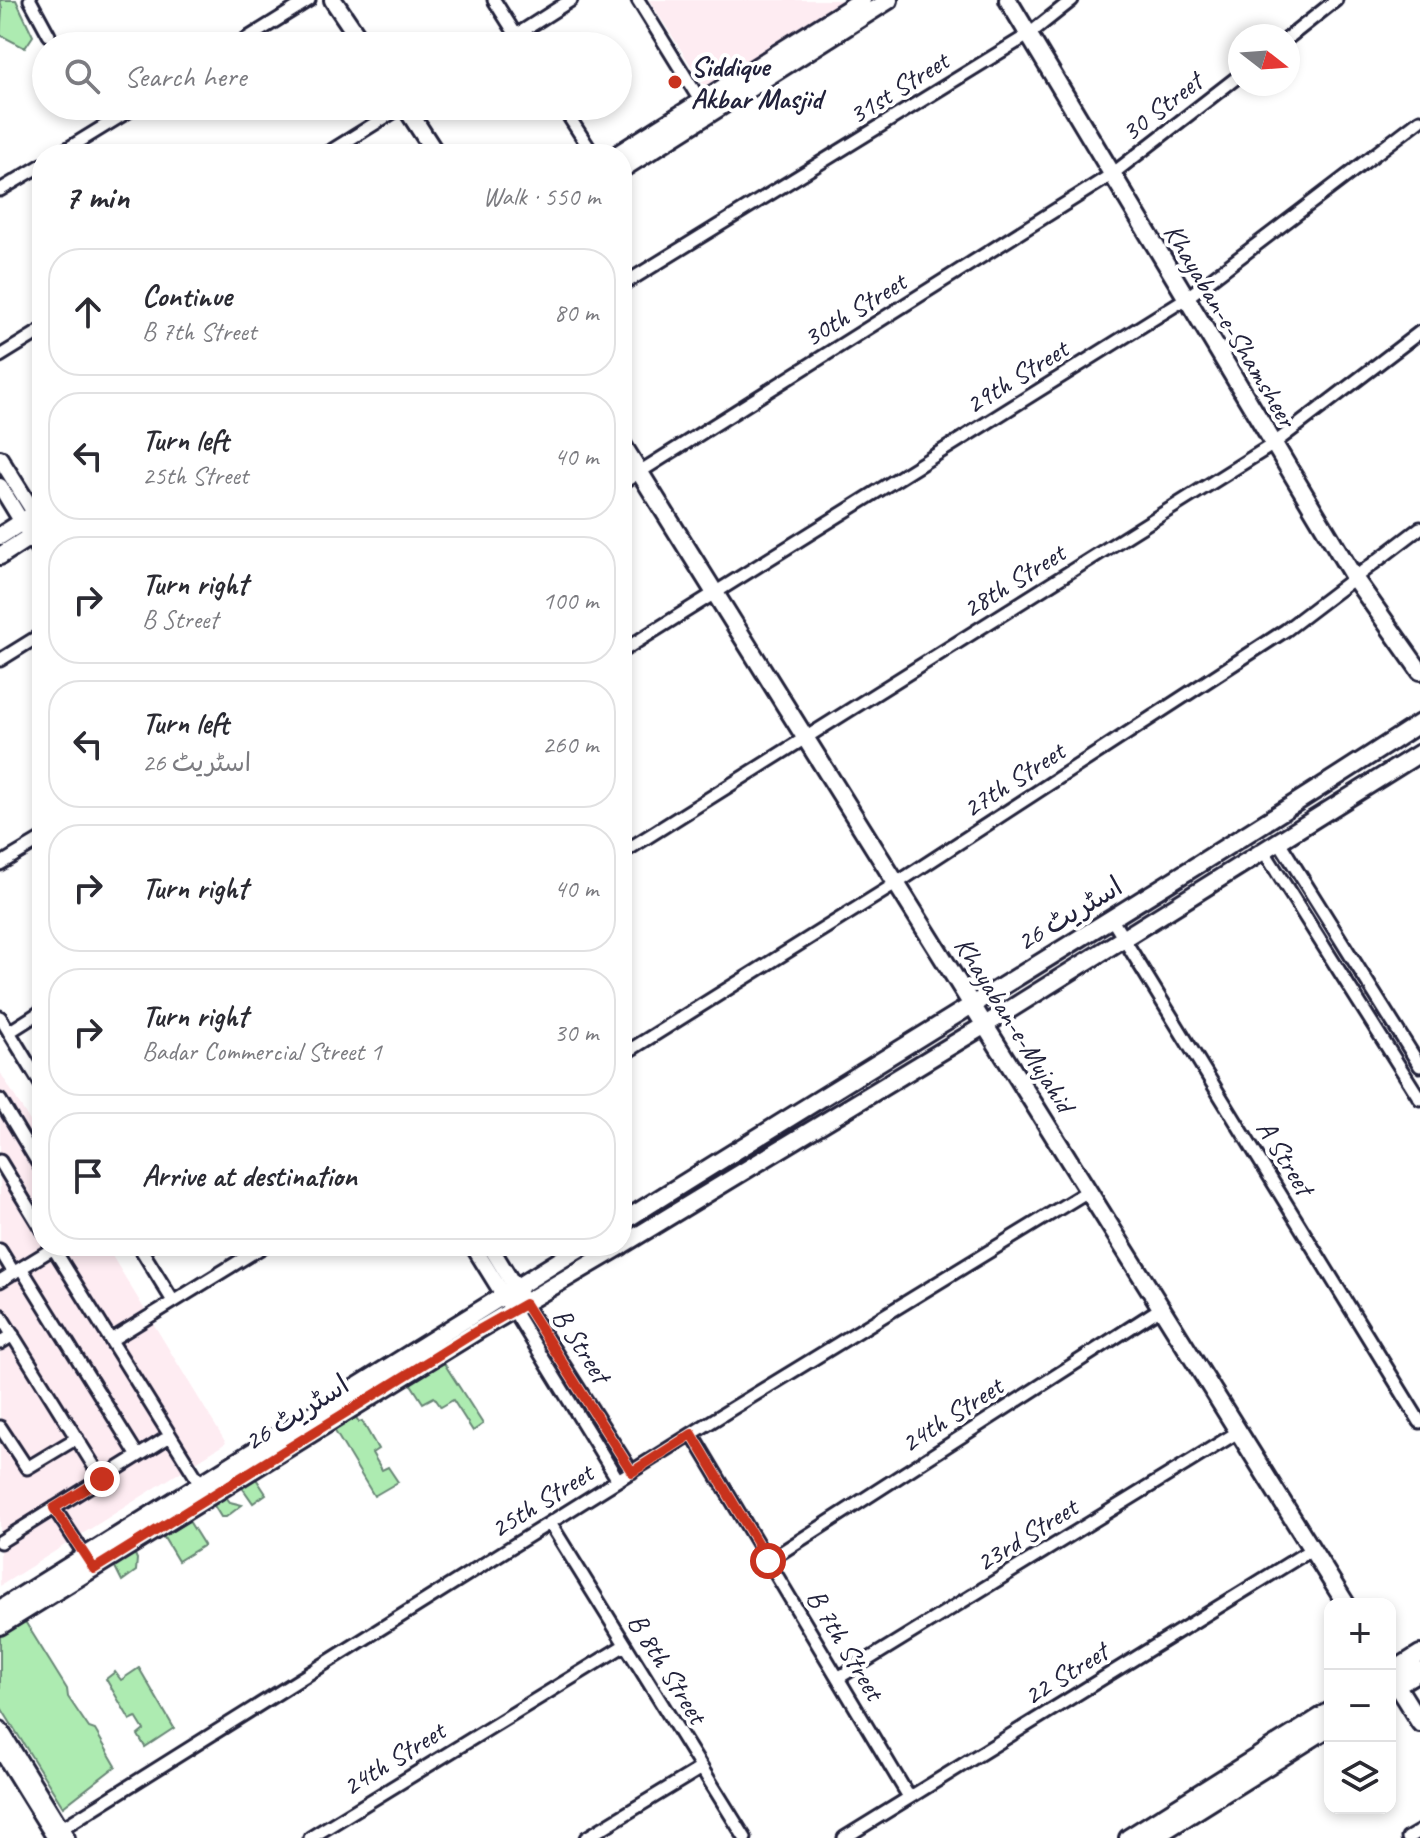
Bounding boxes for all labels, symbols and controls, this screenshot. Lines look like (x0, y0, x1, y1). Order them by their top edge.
north arrow (1228, 24, 1300, 96)
search box (32, 32, 632, 120)
street label: 31st Street (842, 42, 957, 132)
place label: Siddique Akbar Masjid (691, 49, 827, 116)
icon: search (60, 54, 104, 98)
text: Search here (124, 57, 246, 95)
street label: 30 Street (1114, 62, 1212, 149)
marker: Siddique Akbar Masjid (666, 73, 684, 91)
text: 7 min (64, 175, 129, 218)
text: Walk · 550 m (483, 180, 600, 213)
street label: Khayaban-e-Shamsheer (1156, 217, 1306, 435)
street label: 30th Street (796, 263, 914, 355)
text: Continue (142, 277, 232, 315)
icon: ahead (66, 290, 110, 334)
text: 80 m (554, 296, 598, 329)
text: B 7th Street (142, 315, 256, 348)
street label: 29th Street (958, 330, 1076, 422)
text: Turn left (142, 421, 229, 459)
icon: left (66, 434, 110, 478)
text: 40 m (554, 440, 598, 473)
text: 25th Street (142, 459, 248, 492)
street label: 28th Street (955, 534, 1073, 626)
text: Turn right (142, 565, 247, 603)
icon: right (66, 578, 110, 622)
text: 100 m (542, 584, 598, 617)
text: B Street (142, 603, 218, 636)
text: Turn left (142, 704, 229, 742)
icon: left (66, 722, 110, 766)
text: 260 m (542, 728, 598, 761)
street label: 27th Street (956, 732, 1073, 825)
text: اسٹریٹ 26 (142, 746, 251, 779)
icon: right (66, 866, 110, 910)
street label: اسٹریٹ 26 (1010, 868, 1129, 959)
text: Turn right (142, 869, 247, 907)
text: 40 m (554, 872, 598, 905)
street label: Khayaban-e-Mujahid (947, 930, 1085, 1122)
text: Turn right (142, 997, 247, 1035)
icon: right (66, 1010, 110, 1054)
text: 30 m (554, 1016, 598, 1049)
text: Badar Commercial Street 1 (142, 1035, 382, 1068)
street label: A Street (1249, 1113, 1324, 1204)
icon: arrive (66, 1154, 110, 1198)
text: Arrive at destination (142, 1157, 357, 1195)
street label: B Street (545, 1301, 621, 1392)
street label: اسٹریٹ 26 (237, 1366, 355, 1458)
street label: 24th Street (894, 1367, 1011, 1460)
street label: 25th Street (483, 1454, 601, 1546)
route end (84, 1461, 120, 1497)
street label: 23rd Street (969, 1488, 1086, 1579)
route start (750, 1543, 786, 1579)
street label: B 7th Street (799, 1582, 894, 1708)
map controls (1324, 1598, 1396, 1814)
button: + (1324, 1598, 1396, 1670)
street label: B 8th Street (620, 1607, 716, 1732)
street label: 22 Street (1017, 1632, 1117, 1713)
button: − (1324, 1670, 1396, 1742)
street label: 24th Street (335, 1712, 453, 1804)
button: layers (1324, 1742, 1396, 1814)

